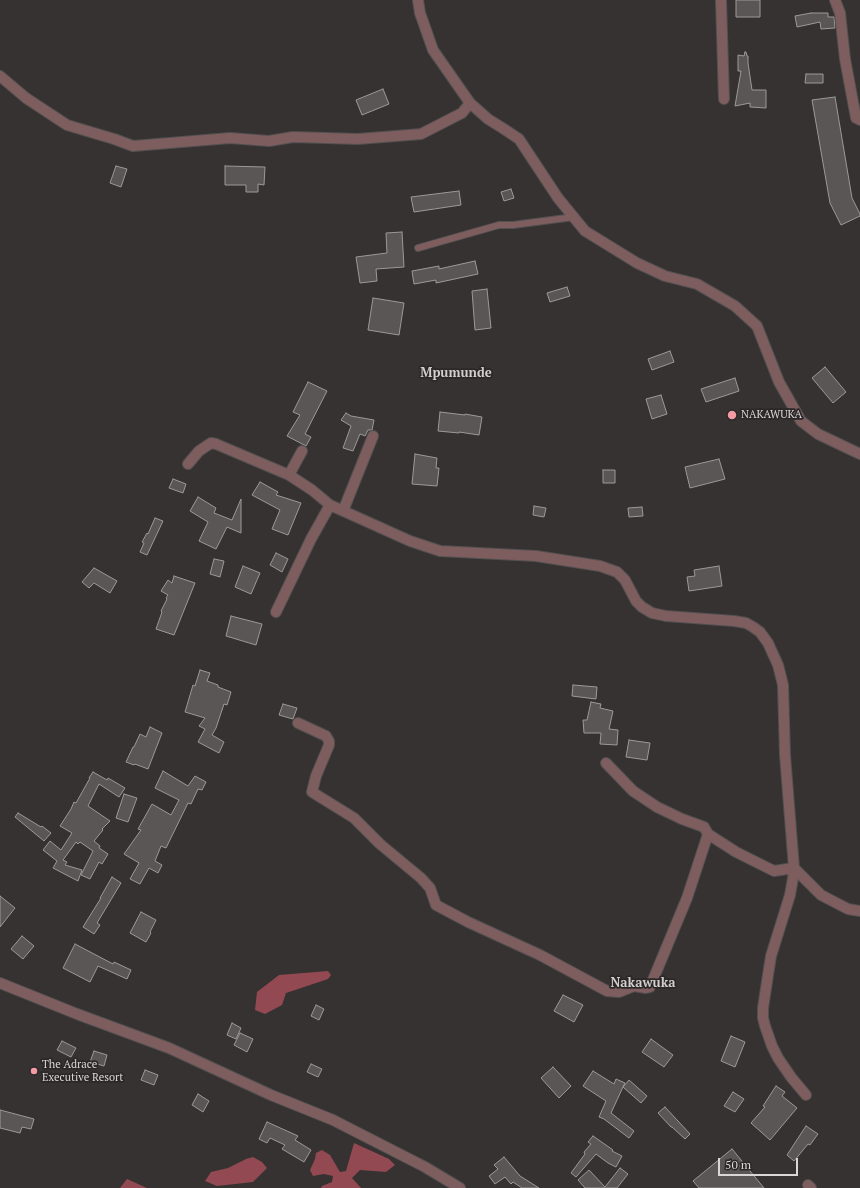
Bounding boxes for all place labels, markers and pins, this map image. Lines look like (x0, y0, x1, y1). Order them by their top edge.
place label: NAKAWUKA (741, 408, 802, 422)
marker: NAKAWUKA (726, 409, 738, 421)
place label: The Adrace Executive Resort (42, 1058, 123, 1084)
marker: The Adrace Executive Resort (29, 1066, 39, 1076)

